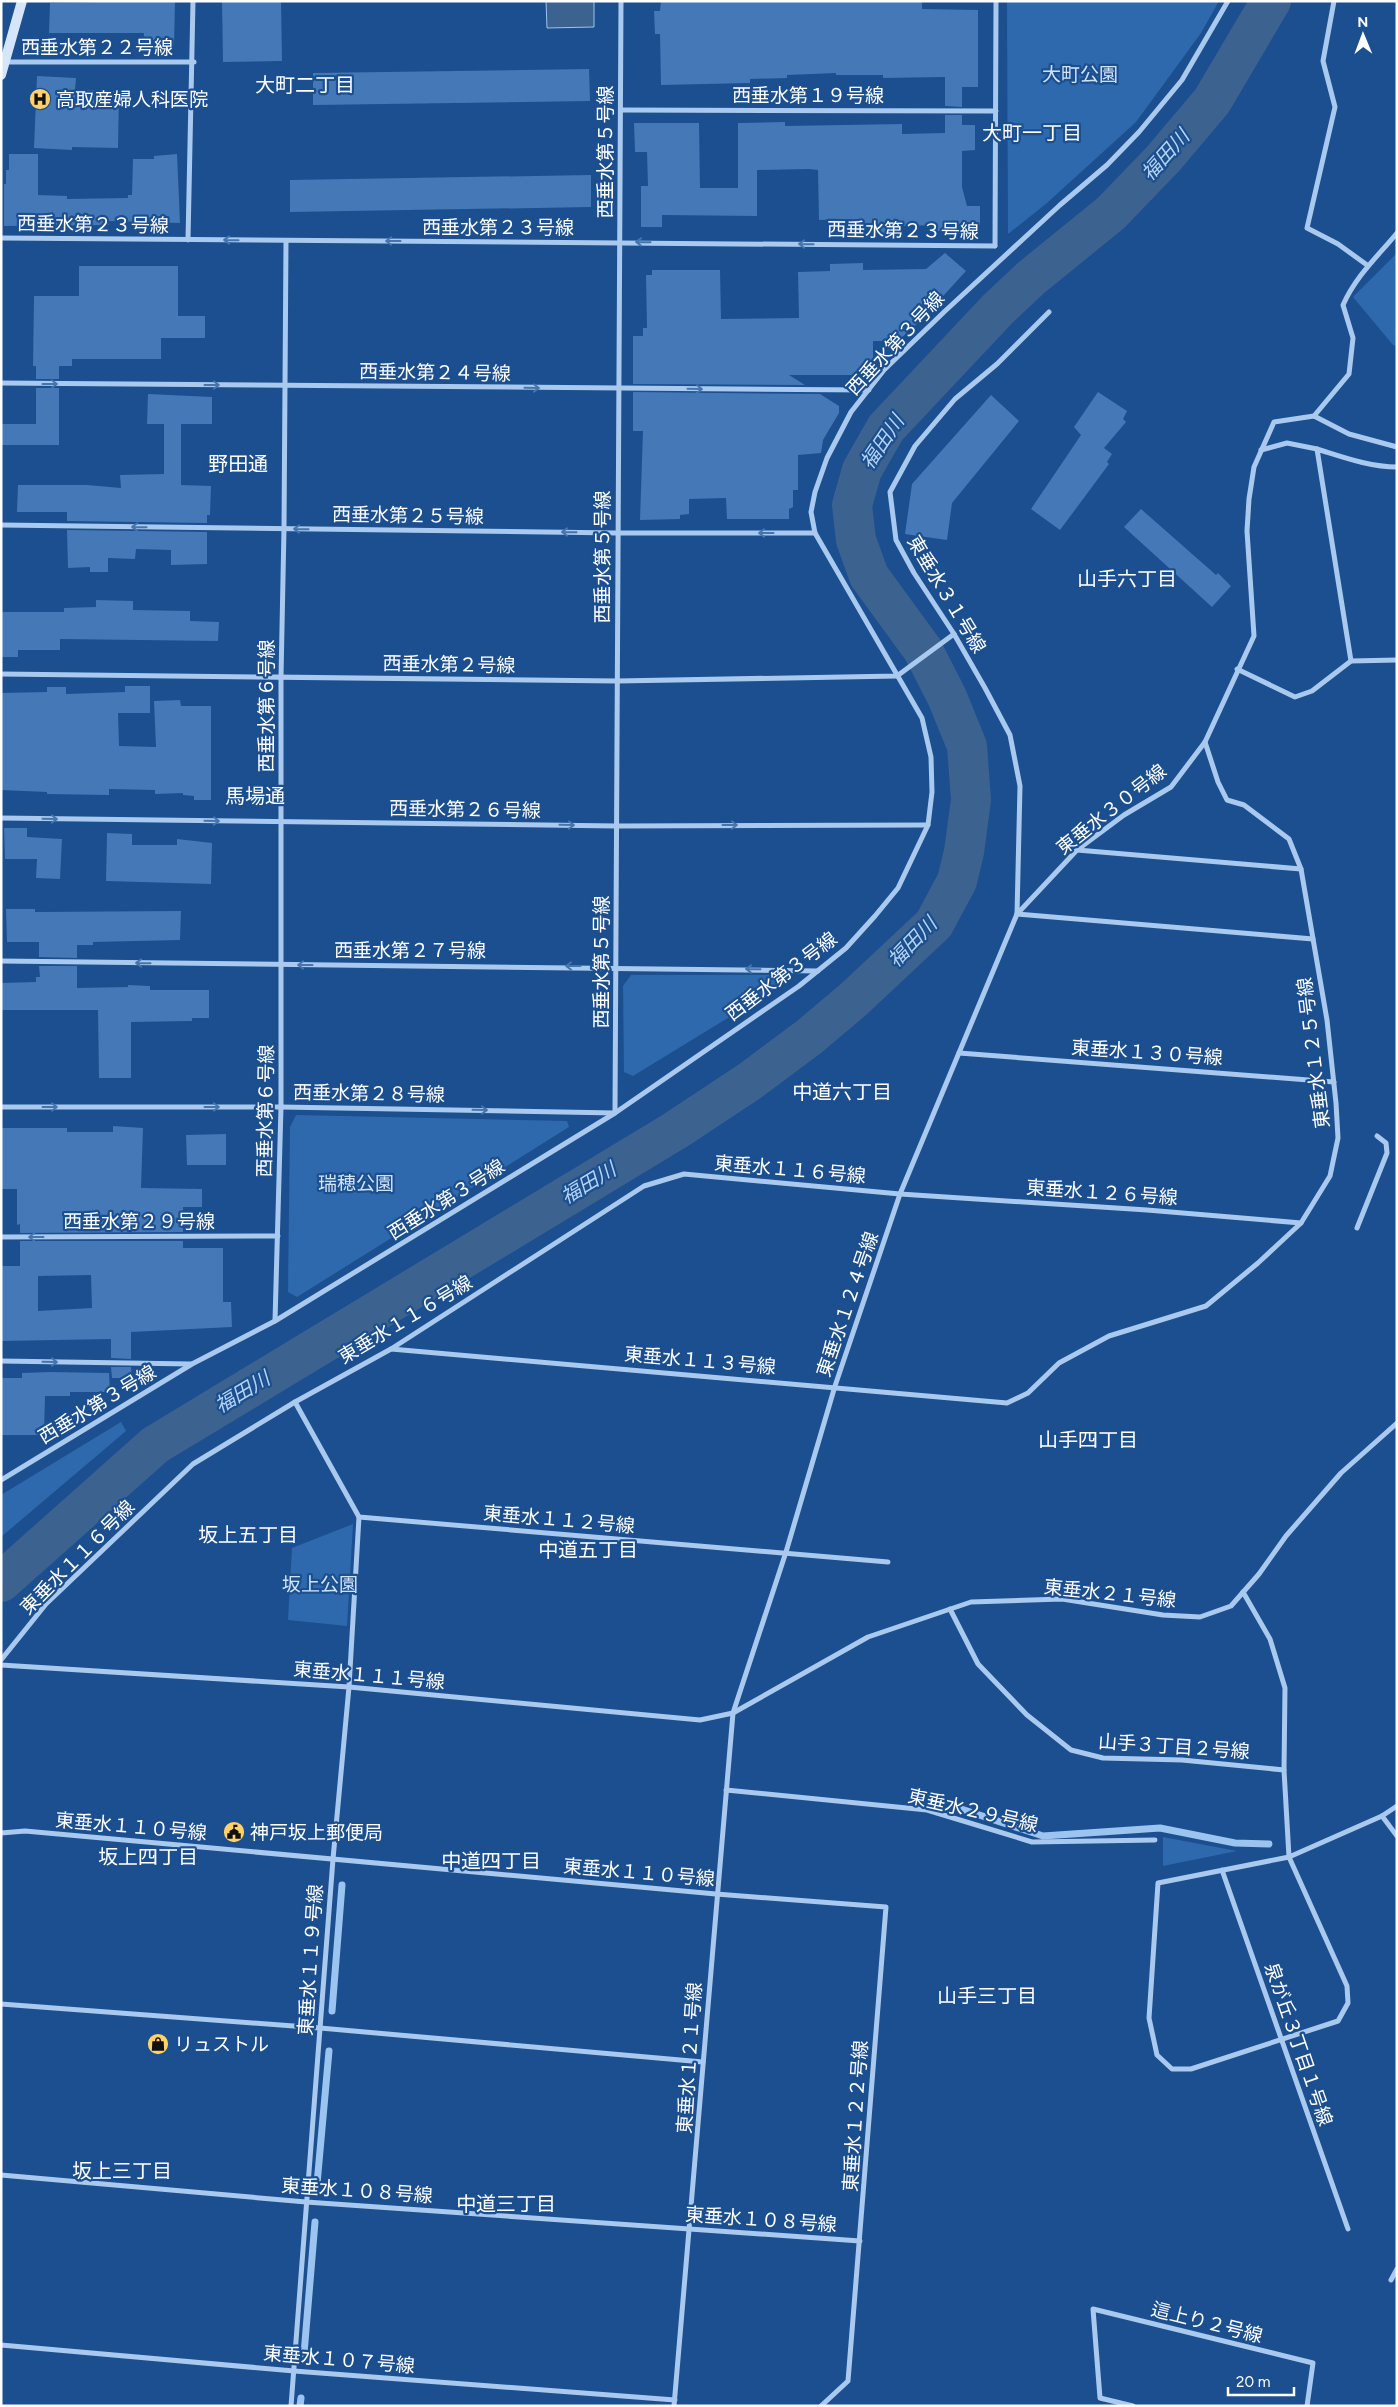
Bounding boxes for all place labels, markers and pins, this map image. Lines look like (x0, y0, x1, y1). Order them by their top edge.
hospital icon: 高取産婦人科医院 (28, 87, 52, 111)
place label: 高取産婦人科医院 (56, 88, 208, 111)
public building icon: 神戸坂上郵便局 (222, 1820, 246, 1844)
place label: 神戸坂上郵便局 (250, 1821, 383, 1844)
shop icon: リュストル (146, 2032, 170, 2056)
place label: リュストル (174, 2033, 269, 2056)

